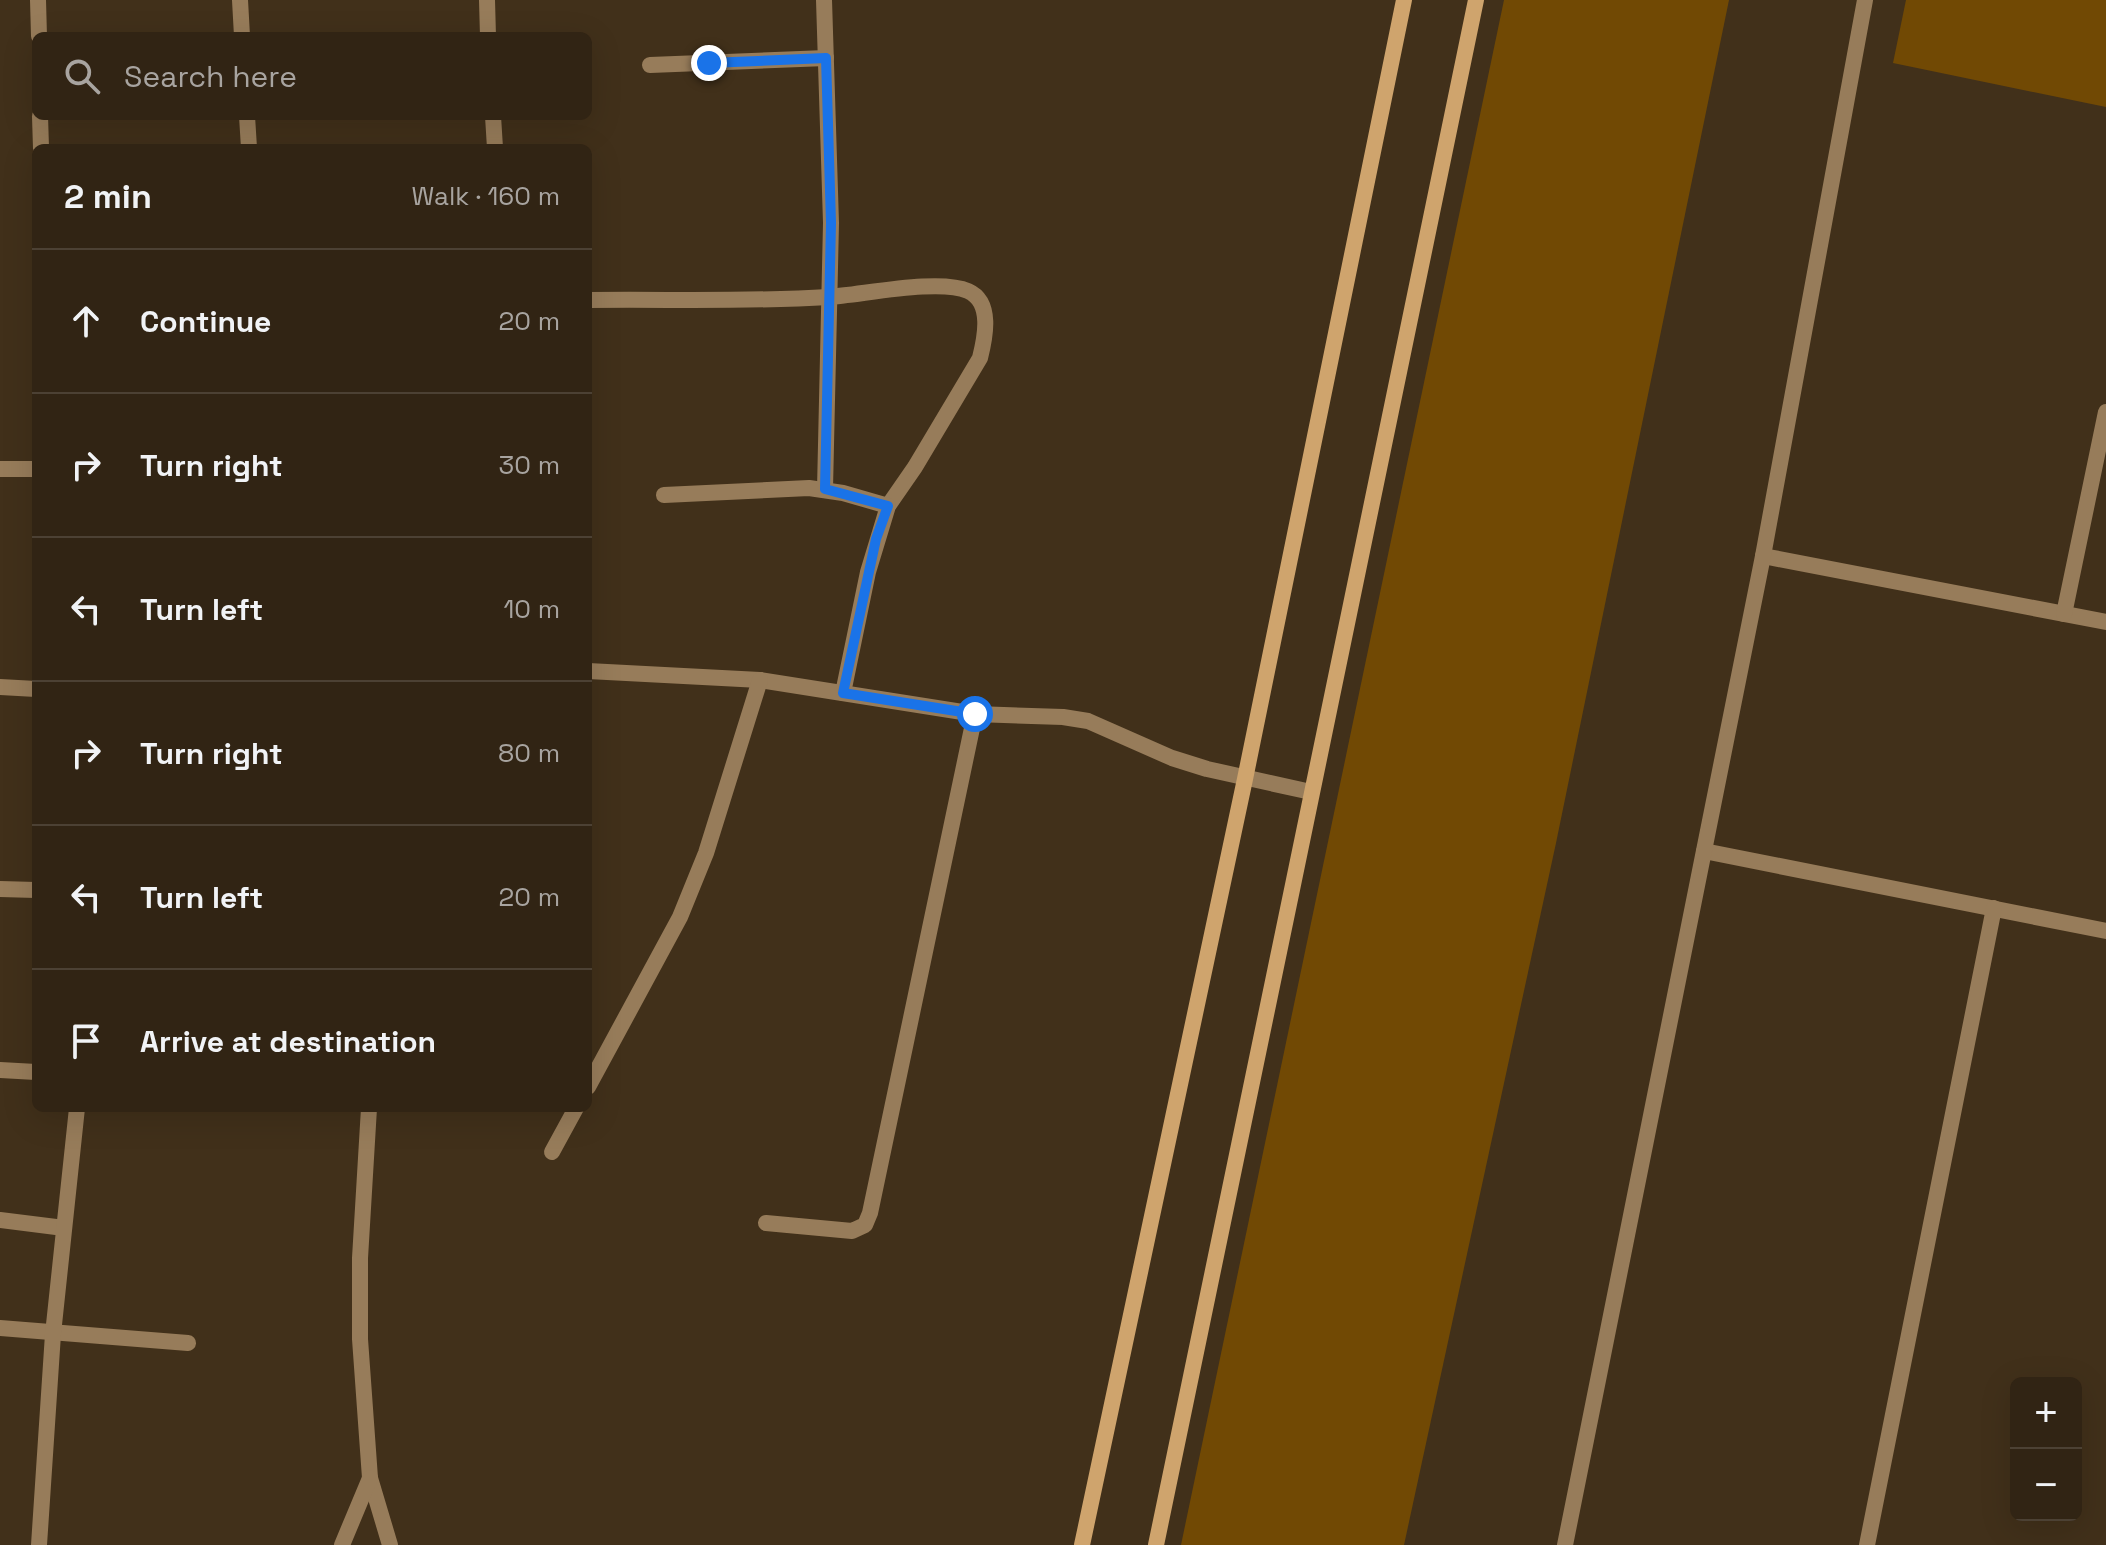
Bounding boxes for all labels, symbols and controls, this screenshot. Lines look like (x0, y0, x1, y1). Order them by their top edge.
search box (32, 32, 592, 120)
route end (691, 45, 727, 81)
icon: search (60, 54, 104, 98)
text: Search here (124, 57, 297, 96)
text: 2 min (64, 175, 152, 218)
text: Walk · 160 m (411, 179, 560, 213)
icon: ahead (64, 299, 108, 343)
text: Continue (140, 302, 271, 341)
text: 20 m (499, 304, 560, 338)
icon: right (64, 443, 108, 487)
text: Turn right (140, 446, 283, 485)
text: 30 m (499, 448, 560, 482)
icon: left (64, 587, 108, 631)
text: Turn left (140, 590, 263, 629)
text: 10 m (503, 592, 560, 626)
route start (957, 696, 993, 732)
icon: right (64, 731, 108, 775)
text: Turn right (140, 734, 283, 773)
text: 80 m (498, 736, 560, 770)
icon: left (64, 875, 108, 919)
text: Turn left (140, 878, 263, 917)
text: 20 m (499, 880, 560, 914)
icon: arrive (64, 1019, 108, 1063)
text: Arrive at destination (140, 1022, 436, 1061)
map controls (2010, 1377, 2082, 1521)
button: + (2010, 1377, 2082, 1449)
button: − (2010, 1449, 2082, 1521)

